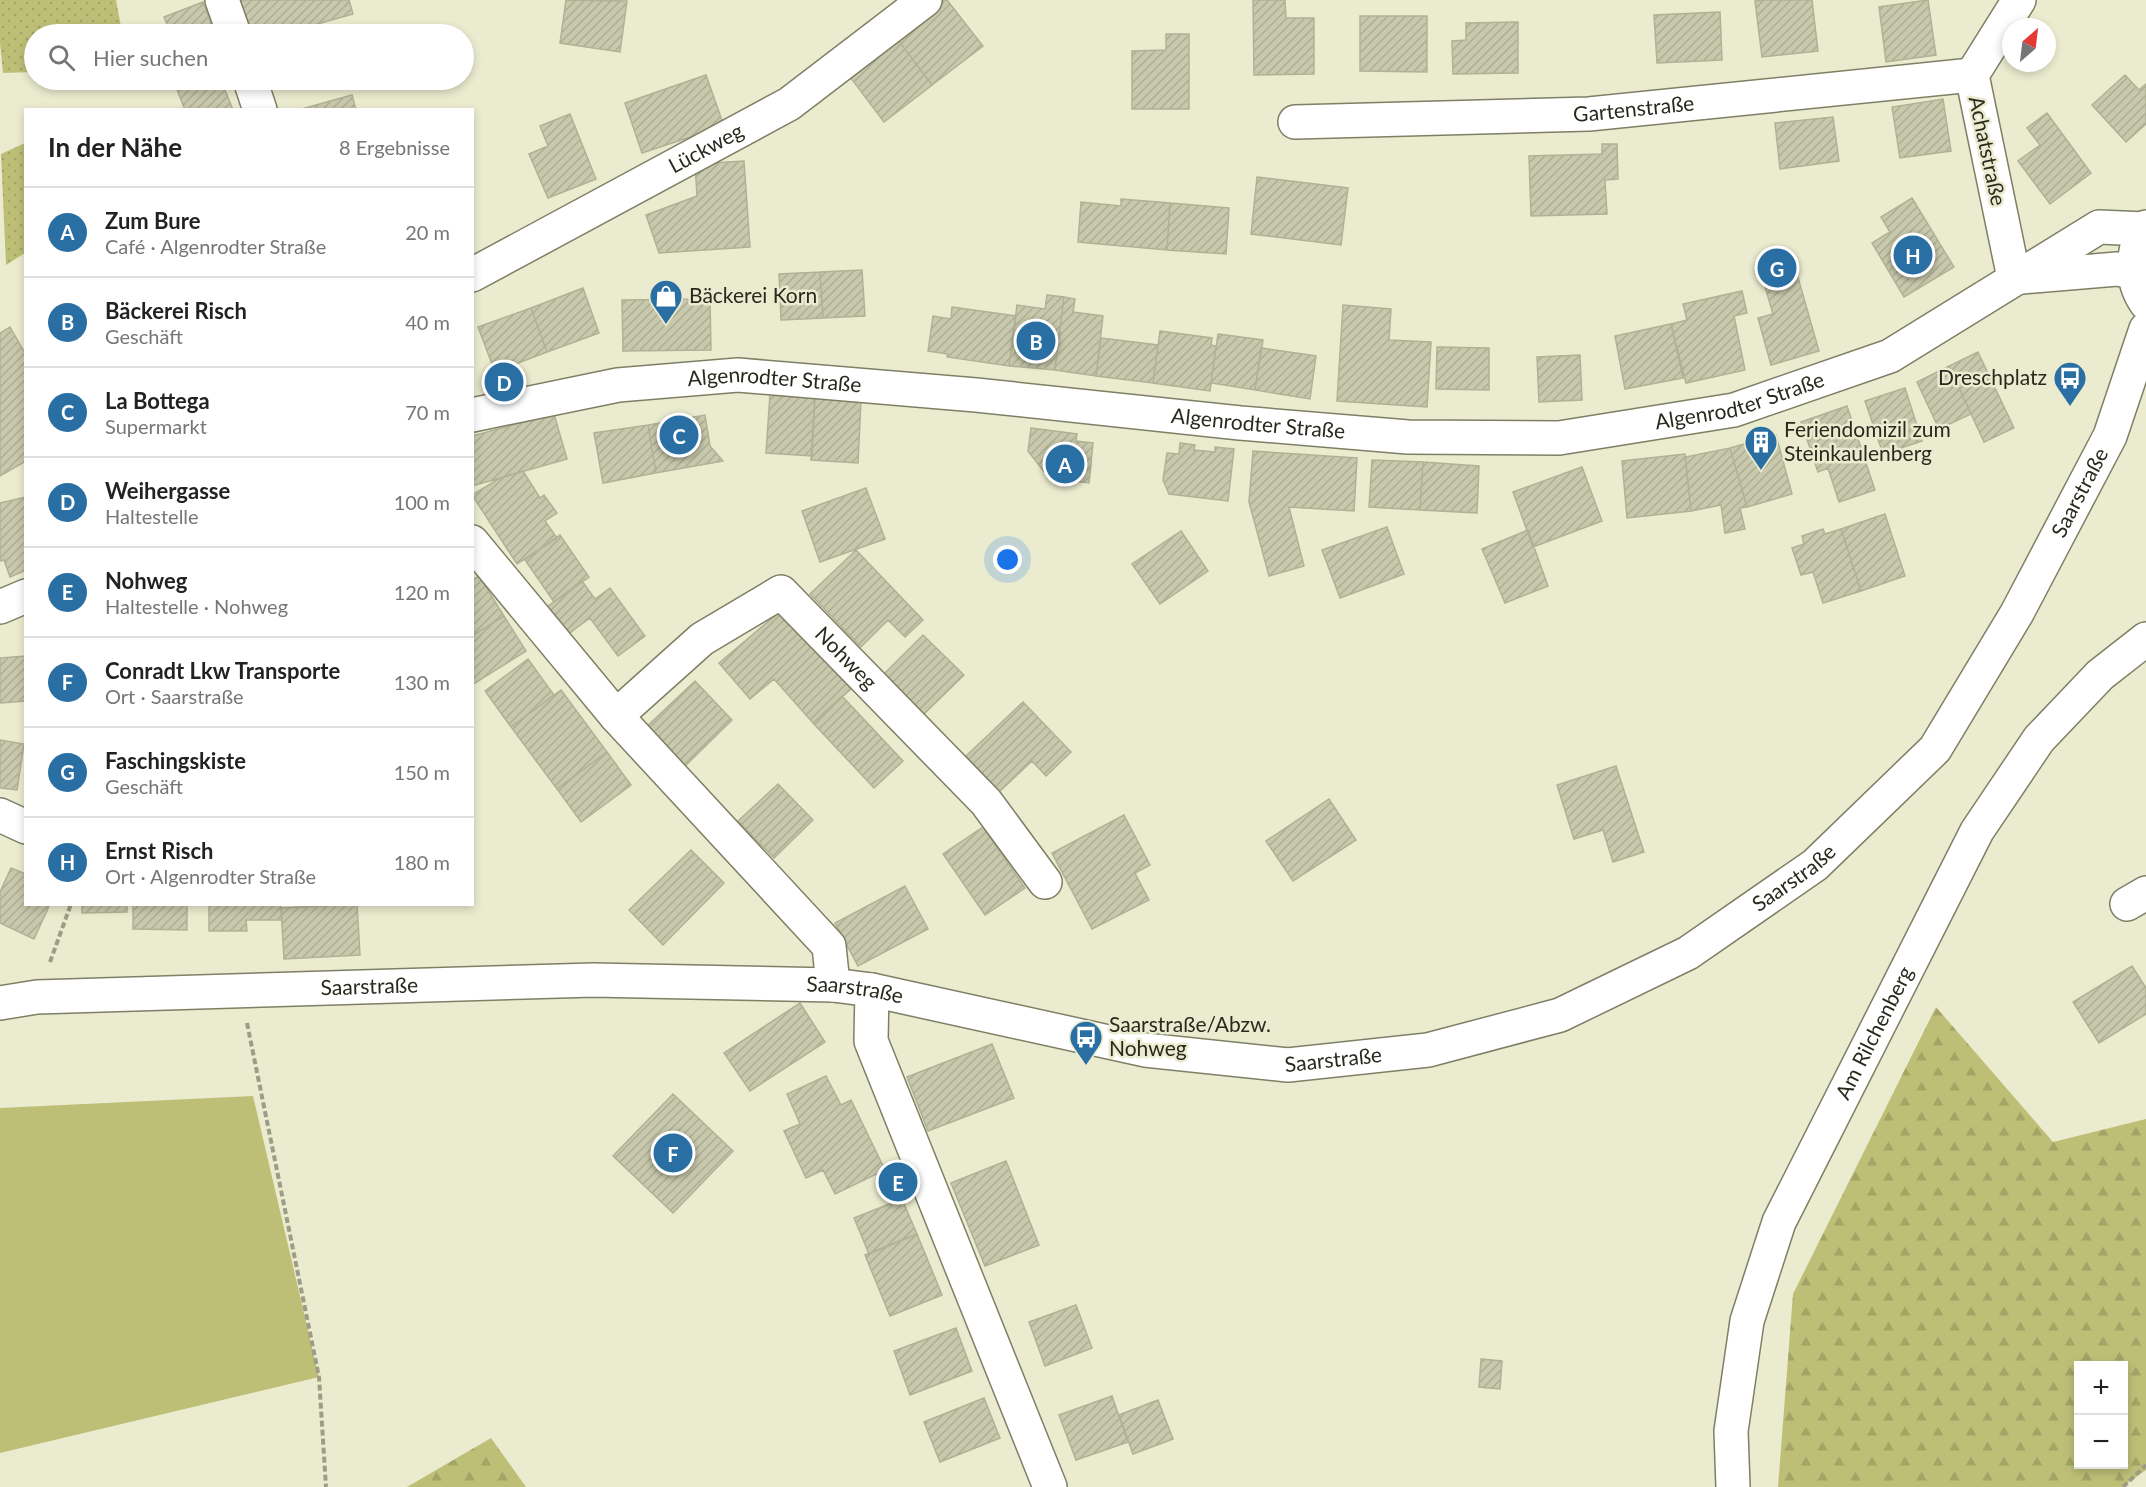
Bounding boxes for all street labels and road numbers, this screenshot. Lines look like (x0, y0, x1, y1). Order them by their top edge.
street label: Gartenstraße (1573, 89, 1695, 125)
street label: Achatstraße (1965, 94, 2012, 208)
street label: Lückweg (664, 117, 747, 178)
street label: Algenrodter Straße (686, 361, 863, 396)
street label: Algenrodter Straße (1653, 366, 1827, 433)
street label: Algenrodter Straße (1170, 402, 1346, 443)
street label: Saarstraße (2045, 443, 2113, 541)
street label: Nohweg (811, 621, 883, 694)
street label: Saarstraße (1747, 838, 1840, 916)
street label: Am Rilchenberg (1829, 962, 1917, 1103)
street label: Saarstraße (806, 970, 906, 1008)
street label: Saarstraße (320, 971, 418, 999)
street label: Saarstraße (1283, 1041, 1383, 1076)

